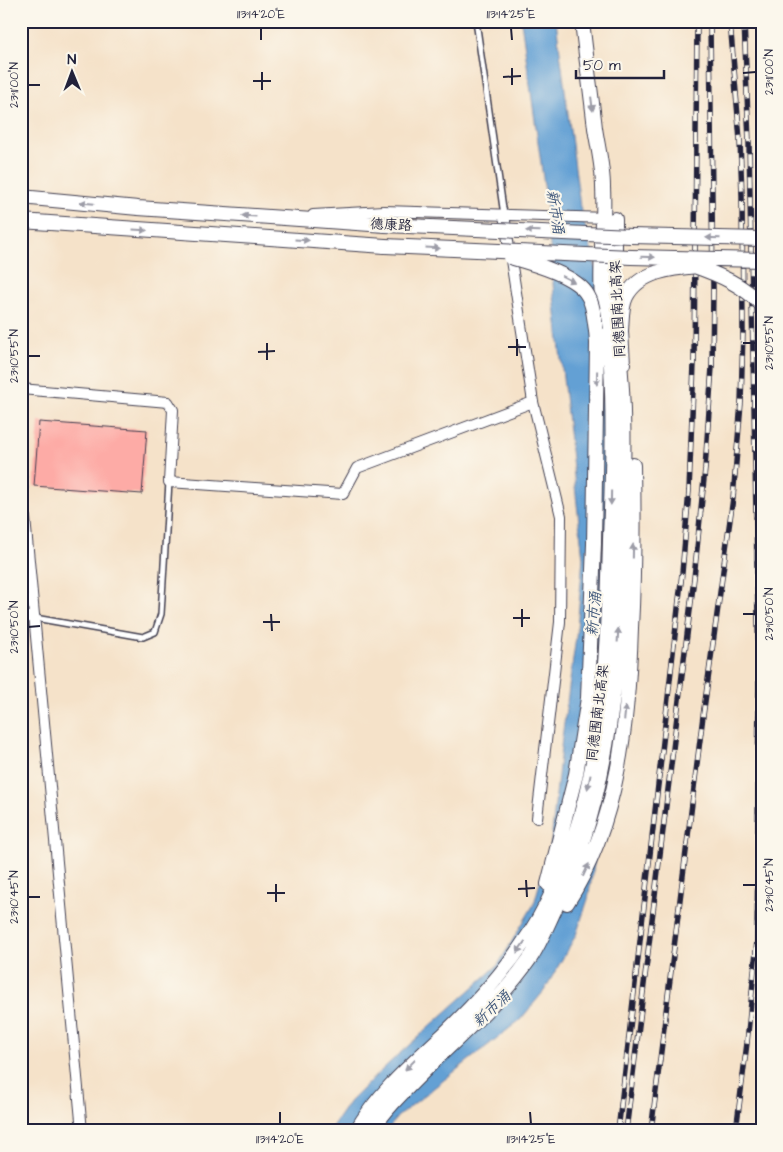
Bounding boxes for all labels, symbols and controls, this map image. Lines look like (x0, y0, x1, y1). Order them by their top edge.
text: 113°14'20"E (237, 6, 285, 23)
text: 113°14'25"E (487, 6, 535, 23)
north arrow (48, 48, 98, 98)
scale bar (576, 48, 663, 80)
text: 23°11'00"N (761, 48, 778, 95)
text: N (67, 50, 77, 70)
text: 50 m (583, 55, 621, 76)
text: 23°11'00"N (6, 61, 23, 108)
one-way arrow (588, 97, 596, 113)
water label: 新市涌 (541, 188, 569, 237)
one-way arrow (79, 199, 95, 207)
one-way arrow (241, 211, 257, 219)
street label: 德康路 (370, 214, 412, 236)
one-way arrow (132, 226, 148, 234)
one-way arrow (525, 227, 541, 235)
one-way arrow (705, 233, 721, 241)
one-way arrow (294, 237, 310, 245)
one-way arrow (426, 245, 442, 253)
one-way arrow (640, 254, 656, 262)
street label: 同德围南北高架 (605, 260, 631, 358)
one-way arrow (561, 275, 576, 283)
text: 23°10'55"N (761, 316, 778, 370)
text: 23°10'55"N (6, 329, 23, 383)
one-way arrow (593, 371, 601, 387)
one-way arrow (607, 490, 615, 506)
one-way arrow (630, 542, 638, 558)
text: 23°10'50"N (761, 587, 778, 641)
water label: 新市涌 (582, 590, 607, 637)
text: 23°10'50"N (6, 600, 23, 654)
one-way arrow (614, 627, 622, 643)
street label: 同德围南北高架 (582, 663, 614, 763)
one-way arrow (621, 704, 629, 720)
one-way arrow (585, 774, 593, 789)
text: 23°10'45"N (761, 858, 778, 912)
one-way arrow (582, 863, 590, 877)
text: 23°10'45"N (6, 870, 23, 924)
one-way arrow (516, 940, 526, 954)
water label: 新市涌 (468, 985, 516, 1032)
one-way arrow (404, 1059, 416, 1071)
text: 113°14'20"E (256, 1131, 304, 1148)
text: 113°14'25"E (507, 1131, 555, 1148)

